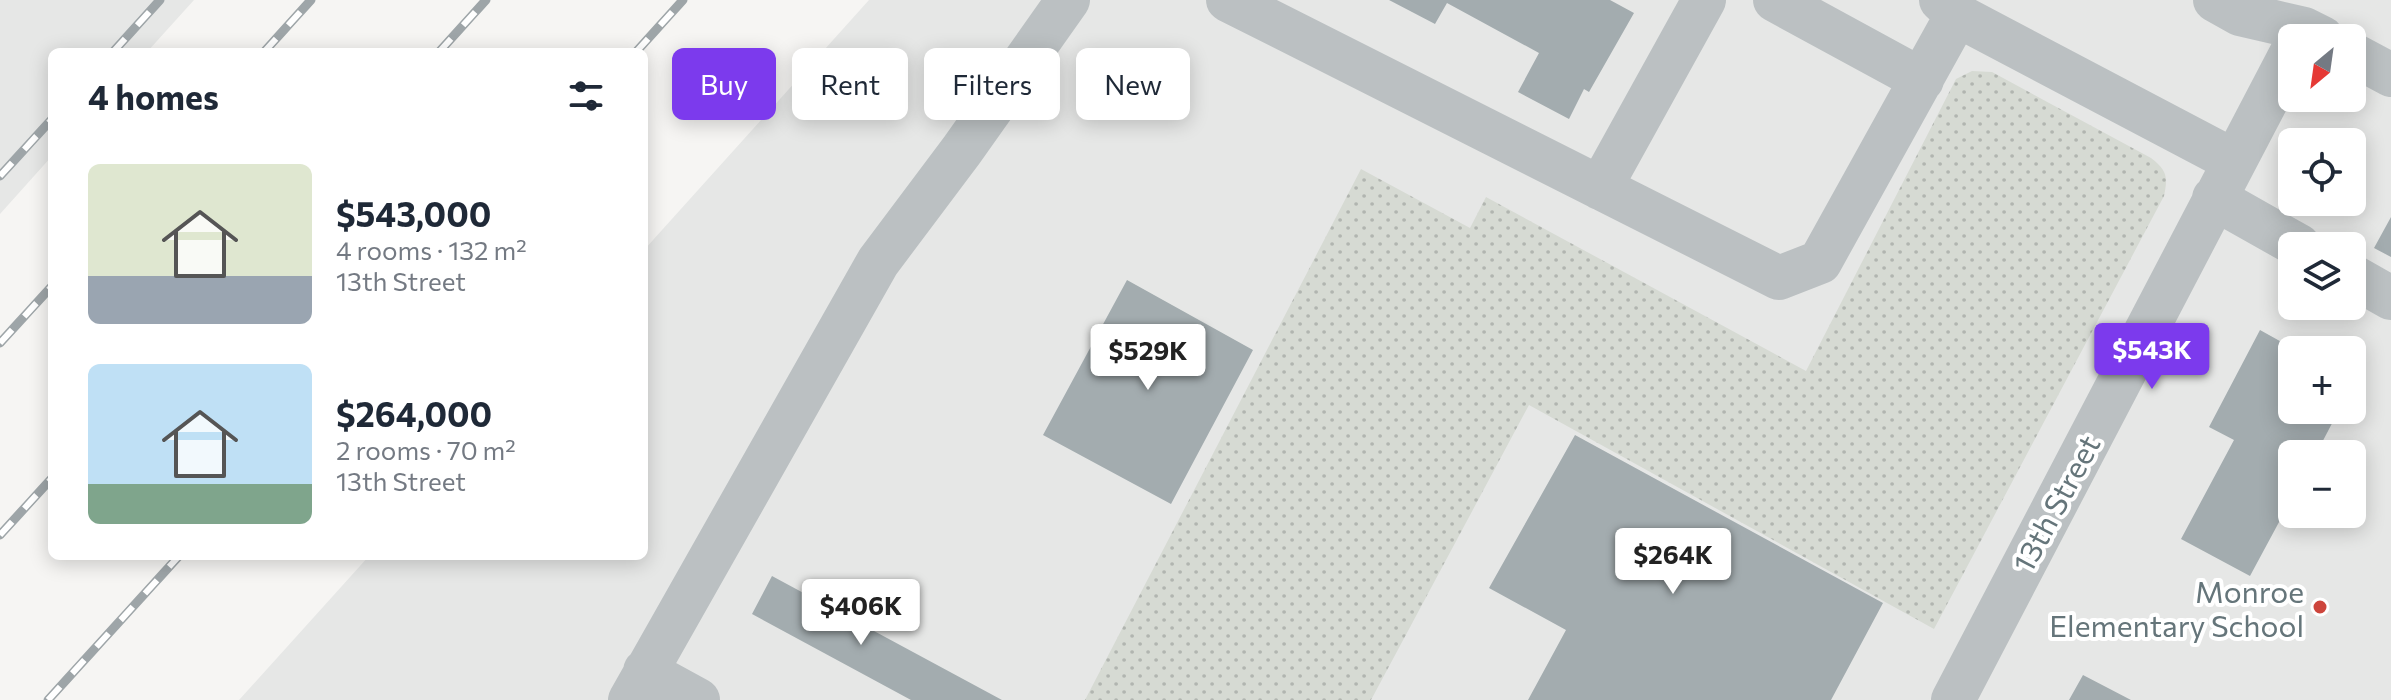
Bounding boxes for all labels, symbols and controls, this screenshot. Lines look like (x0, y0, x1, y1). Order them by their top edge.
north arrow (2278, 24, 2366, 112)
map controls (2278, 24, 2366, 528)
chip: Buy (672, 48, 776, 120)
chip: Rent (792, 48, 908, 120)
chip: Filters (924, 48, 1060, 120)
chip: New (1076, 48, 1190, 120)
icon: filters (564, 74, 608, 118)
text: 4 homes (88, 75, 219, 117)
button: locate (2278, 128, 2366, 216)
text: $543,000 (336, 192, 491, 234)
icon: home (152, 196, 248, 292)
button: layers (2278, 232, 2366, 320)
text: 4 rooms · 132 m² (336, 234, 527, 265)
text: 13th Street (336, 265, 466, 296)
pin: $543K (2096, 323, 2208, 391)
pin: $529K (1092, 324, 1204, 392)
text: $543K (2112, 333, 2192, 364)
text: $529K (1109, 334, 1187, 365)
button: + (2278, 336, 2366, 424)
text: $264,000 (336, 392, 492, 434)
icon: home (152, 396, 248, 492)
street label: 13th Street (2003, 428, 2107, 578)
text: 2 rooms · 70 m² (336, 434, 516, 465)
button: − (2278, 440, 2366, 528)
text: 13th Street (336, 465, 466, 496)
pin: $264K (1617, 528, 1729, 596)
text: $264K (1633, 538, 1713, 569)
place label: Monroe Elementary School (2049, 572, 2304, 643)
pin: $406K (805, 579, 917, 647)
text: $406K (820, 589, 902, 620)
marker: Monroe Elementary School (2311, 598, 2329, 616)

